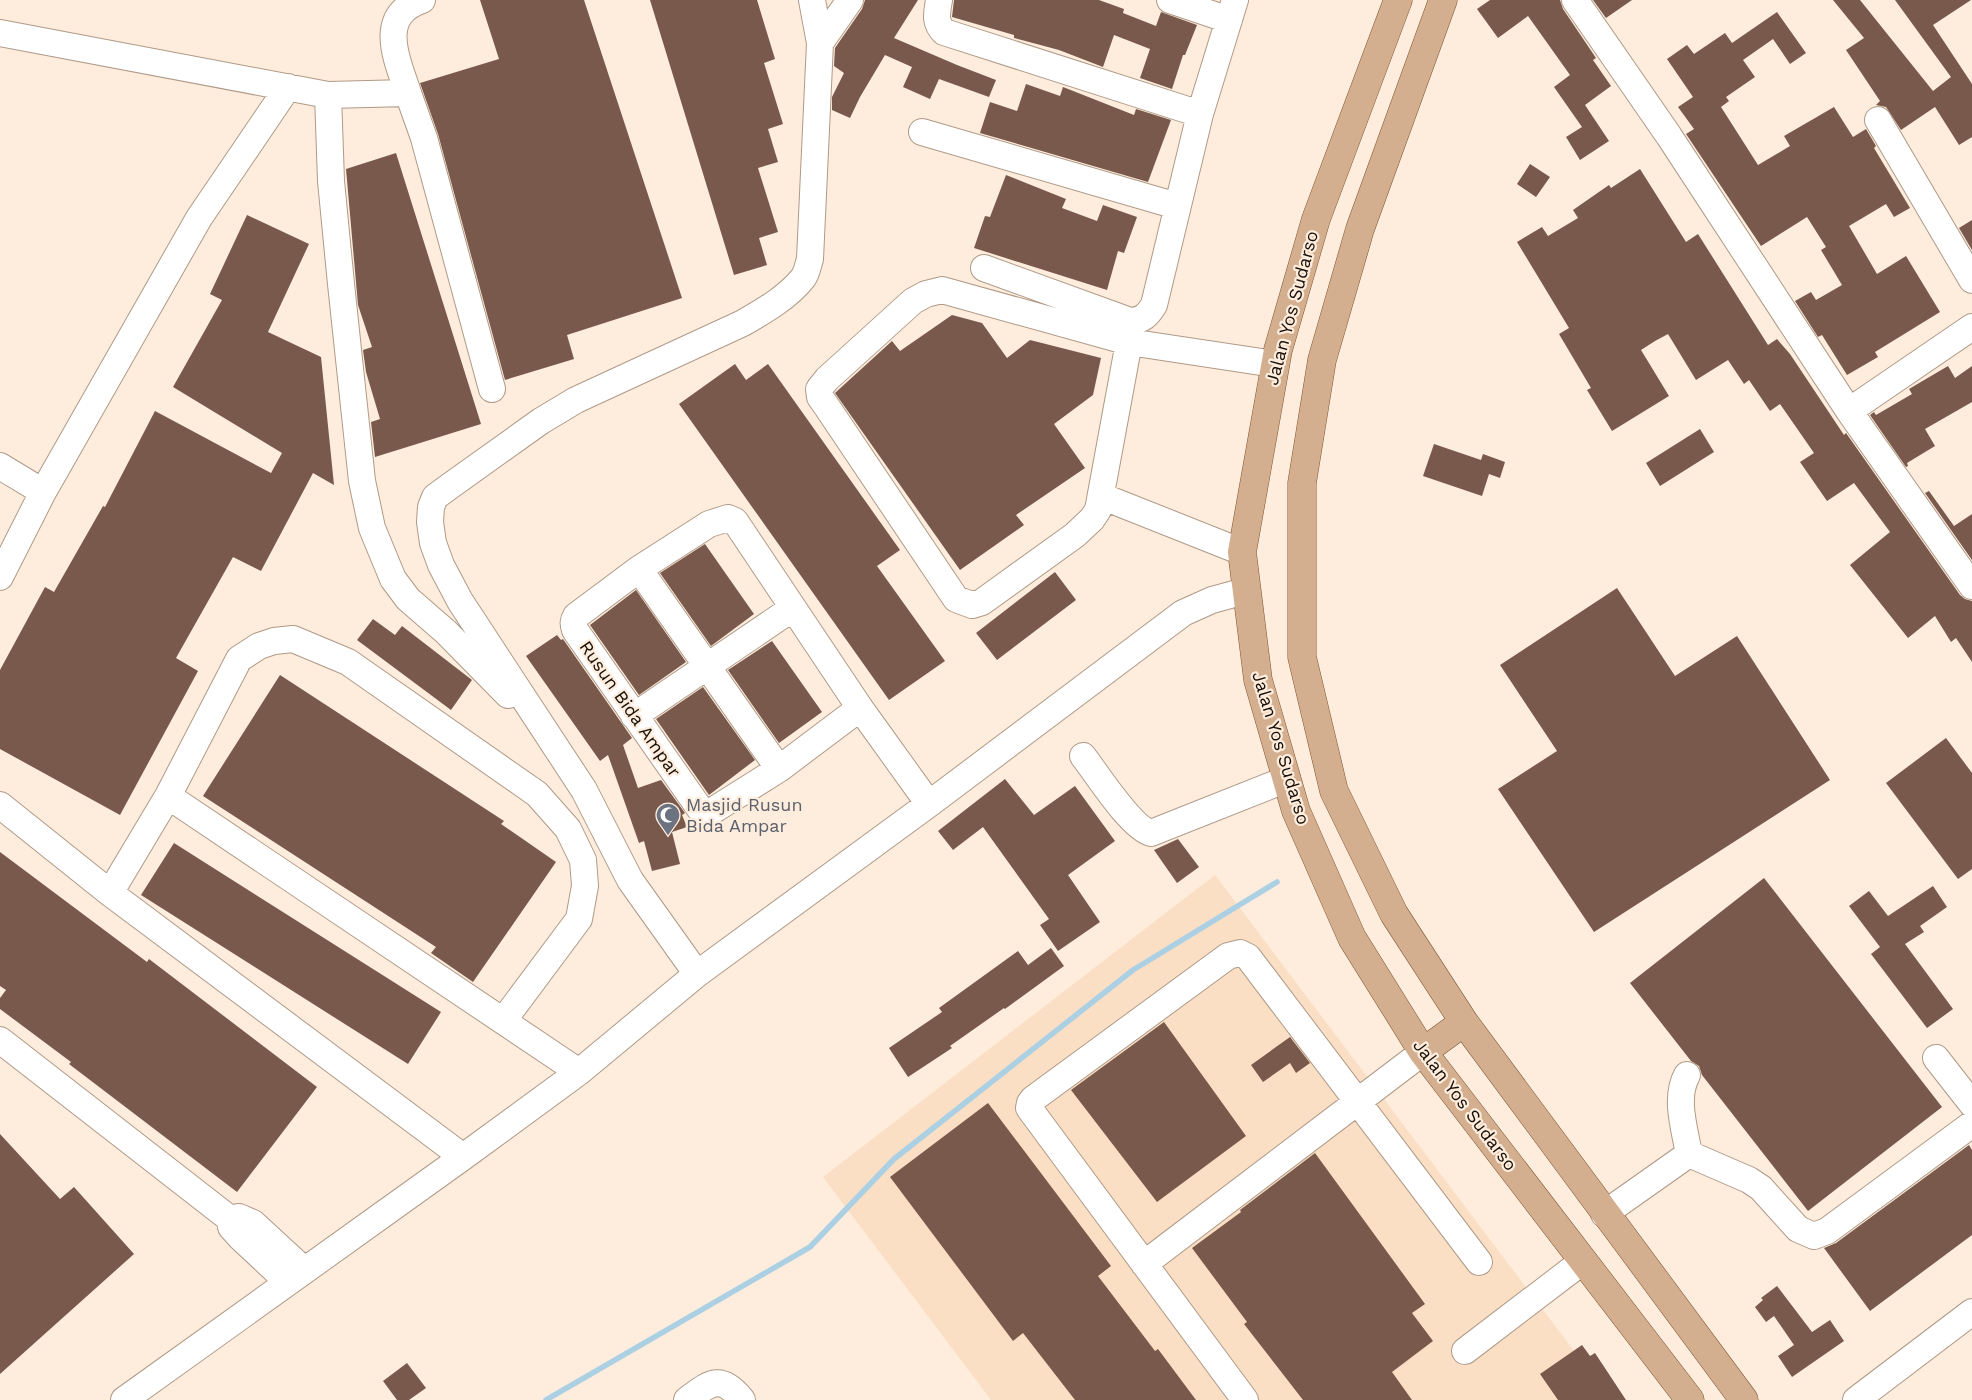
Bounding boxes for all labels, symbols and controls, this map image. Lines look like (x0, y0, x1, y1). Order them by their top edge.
street label: Jalan Yos Sudarso (1261, 228, 1322, 387)
street label: Rusun Bida Ampar (575, 636, 685, 781)
street label: Jalan Yos Sudarso (1248, 669, 1315, 827)
place label: Masjid Rusun Bida Ampar (686, 794, 803, 836)
mosque icon: Masjid Rusun Bida Ampar (655, 802, 681, 836)
street label: Jalan Yos Sudarso (1409, 1035, 1522, 1175)

